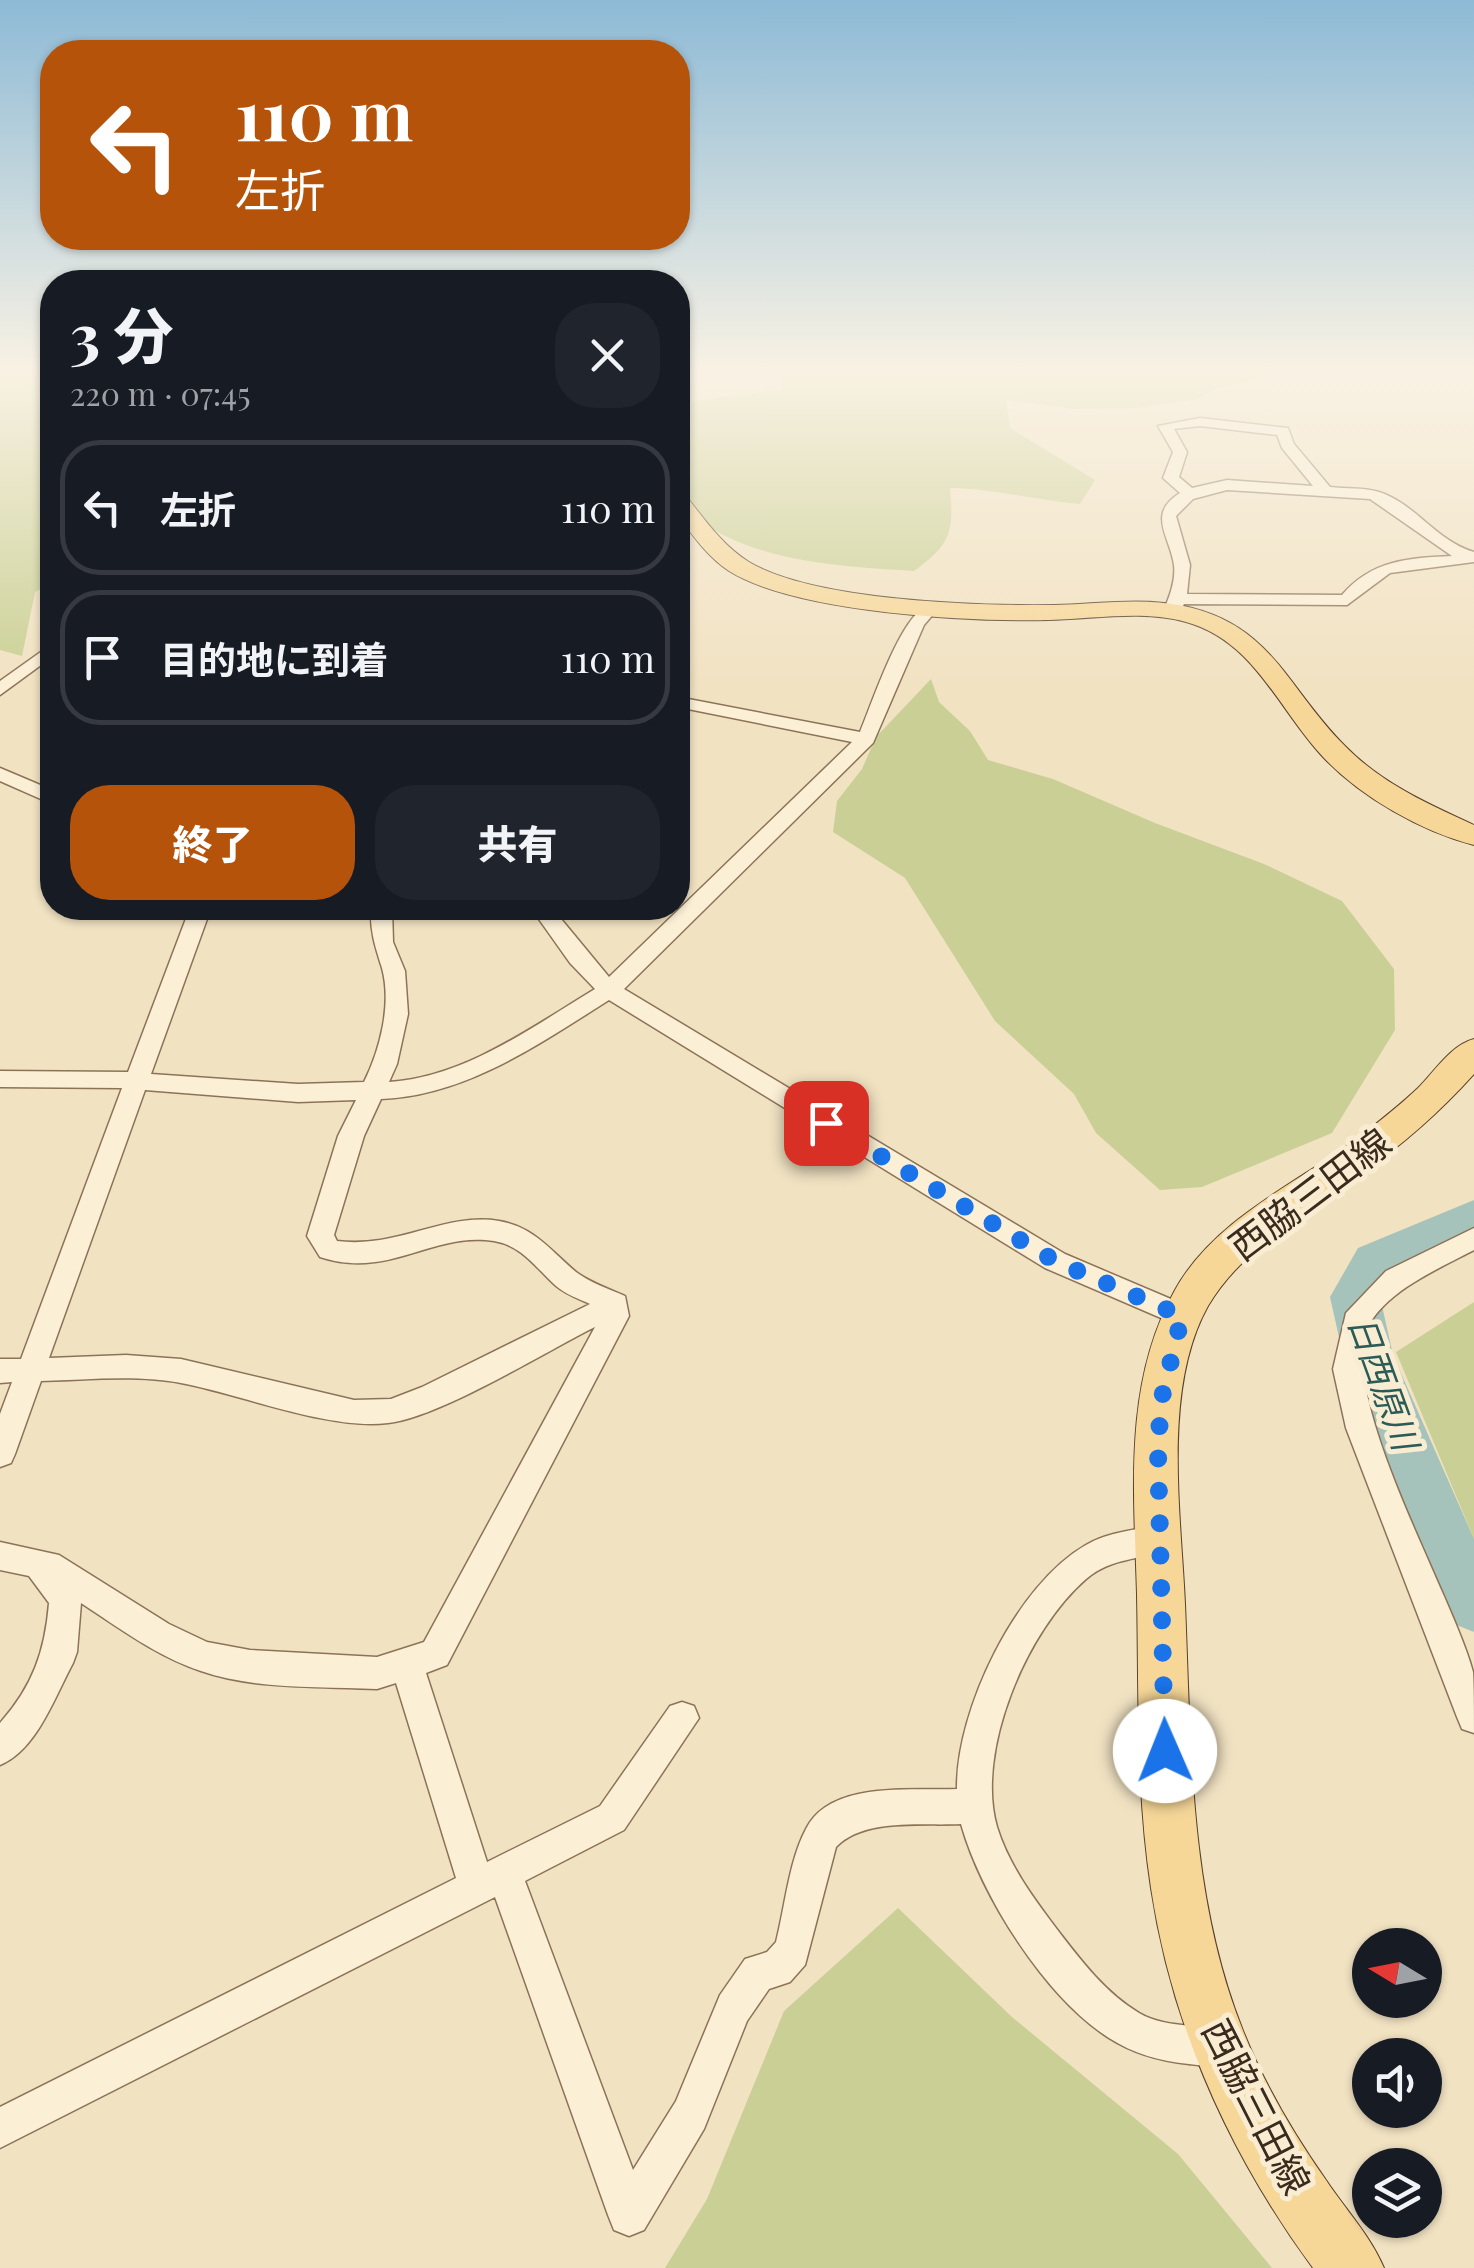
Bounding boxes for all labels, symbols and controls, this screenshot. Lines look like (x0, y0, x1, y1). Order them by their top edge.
text: 110 m (235, 65, 413, 159)
icon: left (70, 80, 200, 210)
text: 左折 (235, 158, 325, 218)
text: 3 分 (70, 293, 173, 373)
button: close (555, 303, 660, 408)
text: 220 m · 07:45 (70, 371, 250, 414)
icon: left (75, 480, 130, 535)
text: 110 m (561, 482, 655, 533)
text: 左折 (160, 483, 236, 534)
icon: arrive (75, 630, 130, 685)
text: 110 m (561, 632, 655, 683)
text: 目的地に到着 (160, 633, 388, 684)
button: 終了 (70, 785, 355, 900)
button: 共有 (375, 785, 660, 900)
pin (784, 1081, 869, 1166)
icon: arrive (799, 1096, 854, 1151)
street label: 西脇三田線 (1218, 1115, 1400, 1271)
water label: 日西原川 (1339, 1308, 1432, 1460)
position arrow (1113, 1699, 1217, 1803)
north arrow (1352, 1928, 1442, 2018)
map controls (1352, 1928, 1442, 2238)
street label: 西脇三田線 (1192, 2010, 1324, 2202)
button: sound (1352, 2038, 1442, 2128)
button: layers (1352, 2148, 1442, 2238)

